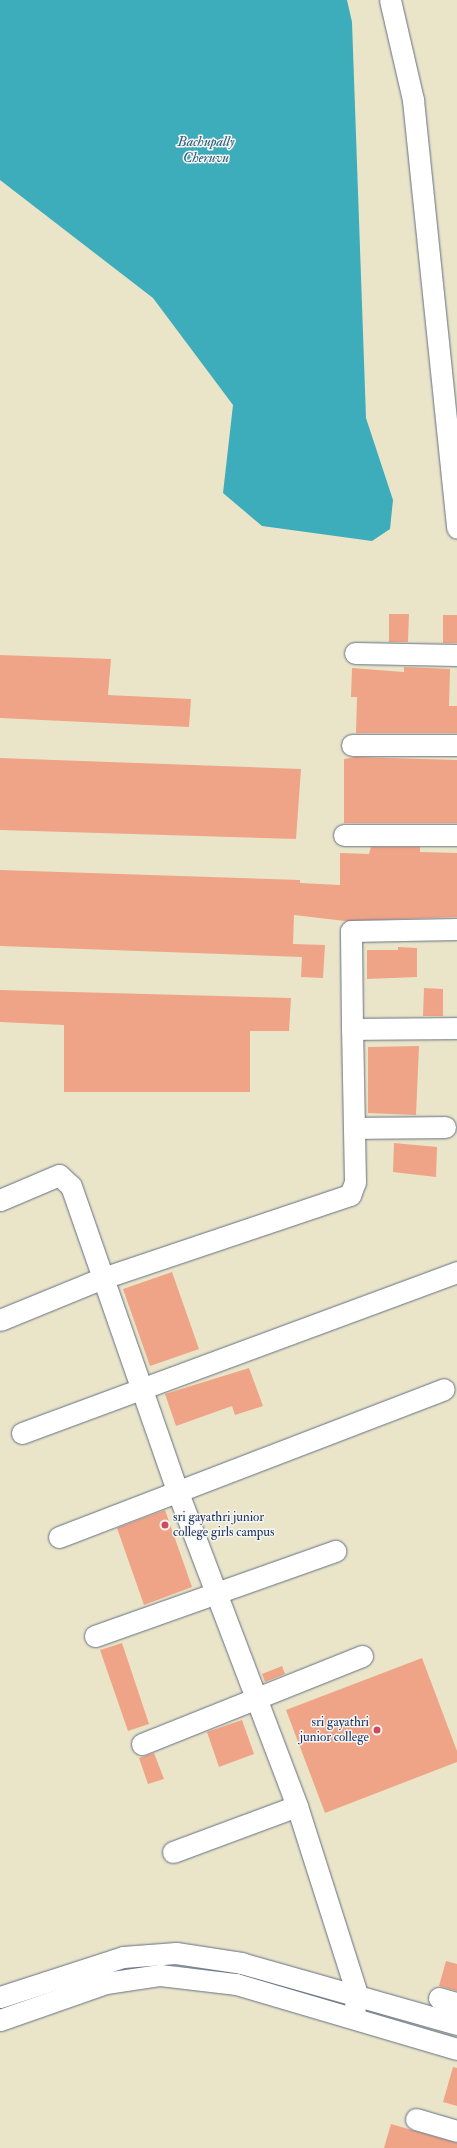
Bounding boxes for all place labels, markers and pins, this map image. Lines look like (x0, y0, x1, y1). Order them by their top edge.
place label: sri gayathri junior college girls campus (173, 1510, 275, 1541)
marker: sri gayathri junior college girls campus (160, 1520, 170, 1530)
place label: sri gayathri junior college (300, 1715, 369, 1746)
marker: sri gayathri junior college (372, 1725, 382, 1735)

